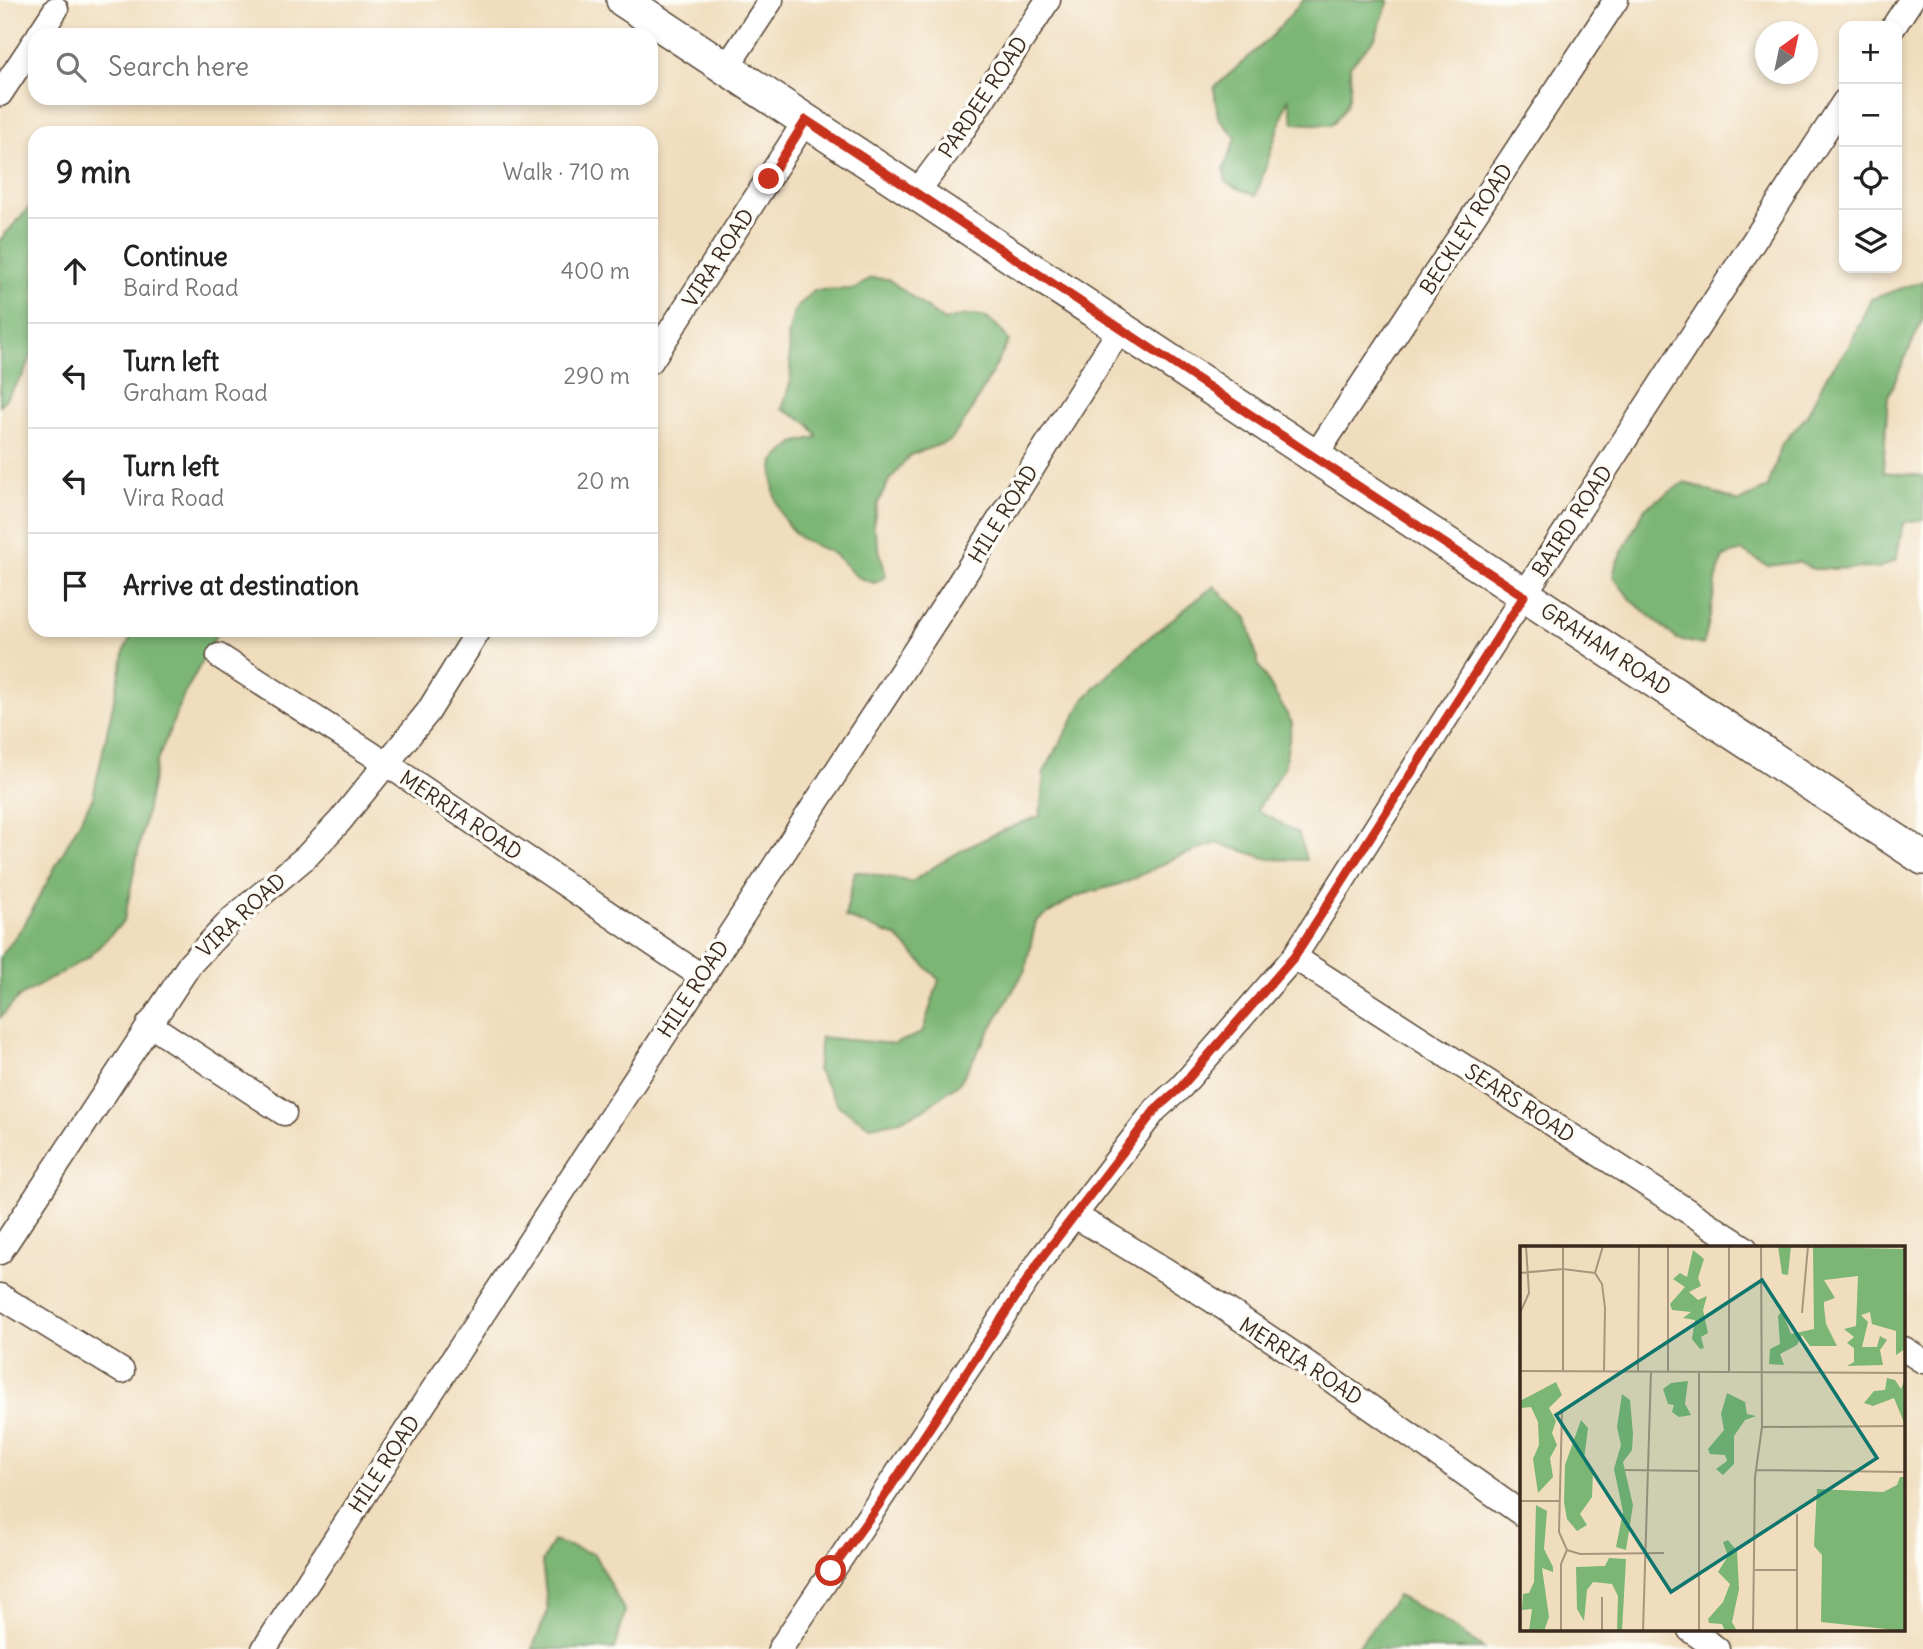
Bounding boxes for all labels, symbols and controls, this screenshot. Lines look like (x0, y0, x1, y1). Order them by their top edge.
north arrow (1755, 21, 1818, 84)
map controls (1839, 21, 1902, 273)
button: + (1839, 21, 1902, 84)
search box (28, 28, 658, 105)
street label: PARDEE ROAD (932, 31, 1034, 163)
icon: search (52, 48, 90, 86)
text: Search here (108, 50, 249, 83)
button: − (1839, 84, 1902, 147)
button: locate (1839, 147, 1902, 210)
text: 9 min (56, 153, 131, 191)
text: Walk · 710 m (503, 157, 630, 186)
street label: BECKLEY ROAD (1414, 158, 1518, 300)
route end (753, 163, 784, 194)
street label: VIRA ROAD (676, 204, 760, 312)
button: layers (1839, 210, 1902, 273)
text: Continue (123, 240, 228, 273)
icon: ahead (56, 252, 94, 290)
text: 400 m (561, 256, 630, 285)
text: Baird Road (123, 273, 238, 302)
text: Turn left (123, 345, 219, 378)
icon: left (56, 357, 94, 395)
text: 290 m (563, 361, 630, 390)
text: Graham Road (123, 378, 268, 407)
text: Turn left (123, 450, 219, 483)
street label: HILE ROAD (962, 460, 1044, 568)
street label: BAIRD ROAD (1526, 460, 1618, 582)
icon: left (56, 462, 94, 500)
text: 20 m (577, 466, 630, 495)
text: Vira Road (123, 483, 224, 512)
icon: arrive (56, 567, 94, 605)
text: Arrive at destination (123, 569, 359, 602)
street label: GRAHAM ROAD (1536, 597, 1676, 701)
street label: MERRIA ROAD (395, 764, 527, 866)
street label: VIRA ROAD (191, 867, 291, 963)
street label: HILE ROAD (651, 935, 735, 1043)
street label: SEARS ROAD (1460, 1058, 1580, 1148)
inset map (1520, 1246, 1906, 1632)
street label: MERRIA ROAD (1234, 1311, 1368, 1411)
street label: HILE ROAD (342, 1410, 426, 1518)
route start (815, 1555, 846, 1586)

